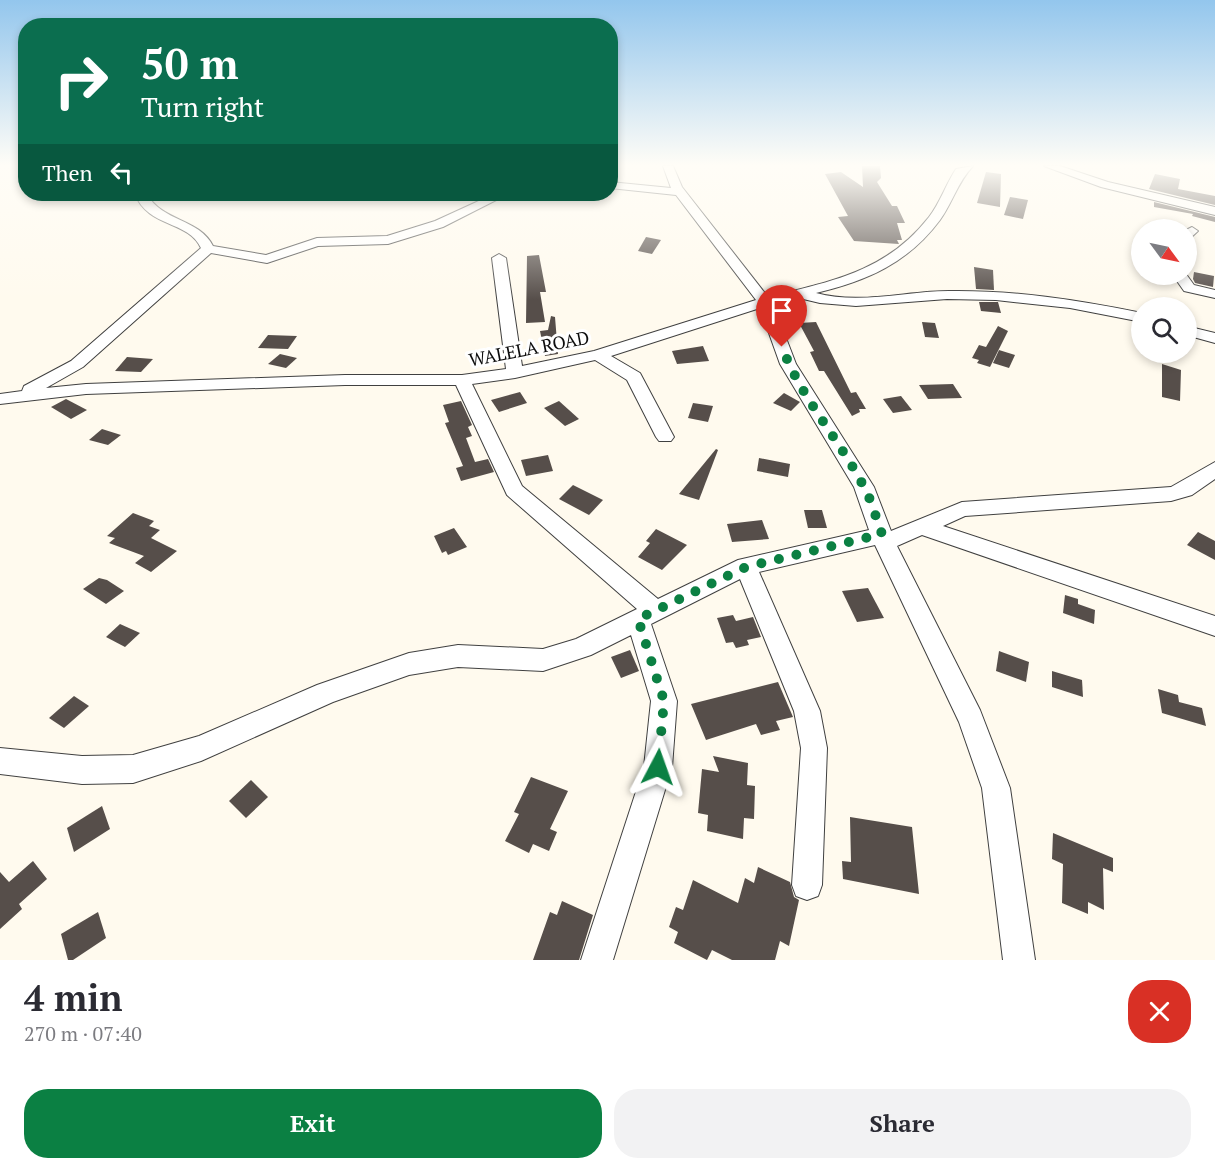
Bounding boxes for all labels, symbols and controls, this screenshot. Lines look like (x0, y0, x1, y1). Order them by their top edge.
text: 50 m (141, 35, 239, 91)
icon: right (42, 42, 120, 120)
text: Turn right (141, 89, 264, 125)
icon: left (105, 156, 138, 189)
text: Then (42, 158, 93, 187)
north arrow (1131, 219, 1197, 285)
map controls (1131, 219, 1197, 363)
pin (756, 285, 807, 347)
icon: arrive (765, 294, 798, 327)
button: search (1131, 297, 1197, 363)
street label: WALELA ROAD (467, 325, 591, 371)
position arrow (626, 735, 690, 799)
text: 4 min (24, 974, 122, 1021)
button: close (1128, 980, 1191, 1043)
text: 270 m · 07:40 (24, 1020, 142, 1047)
button: Exit (24, 1089, 602, 1158)
button: Share (614, 1089, 1191, 1158)

